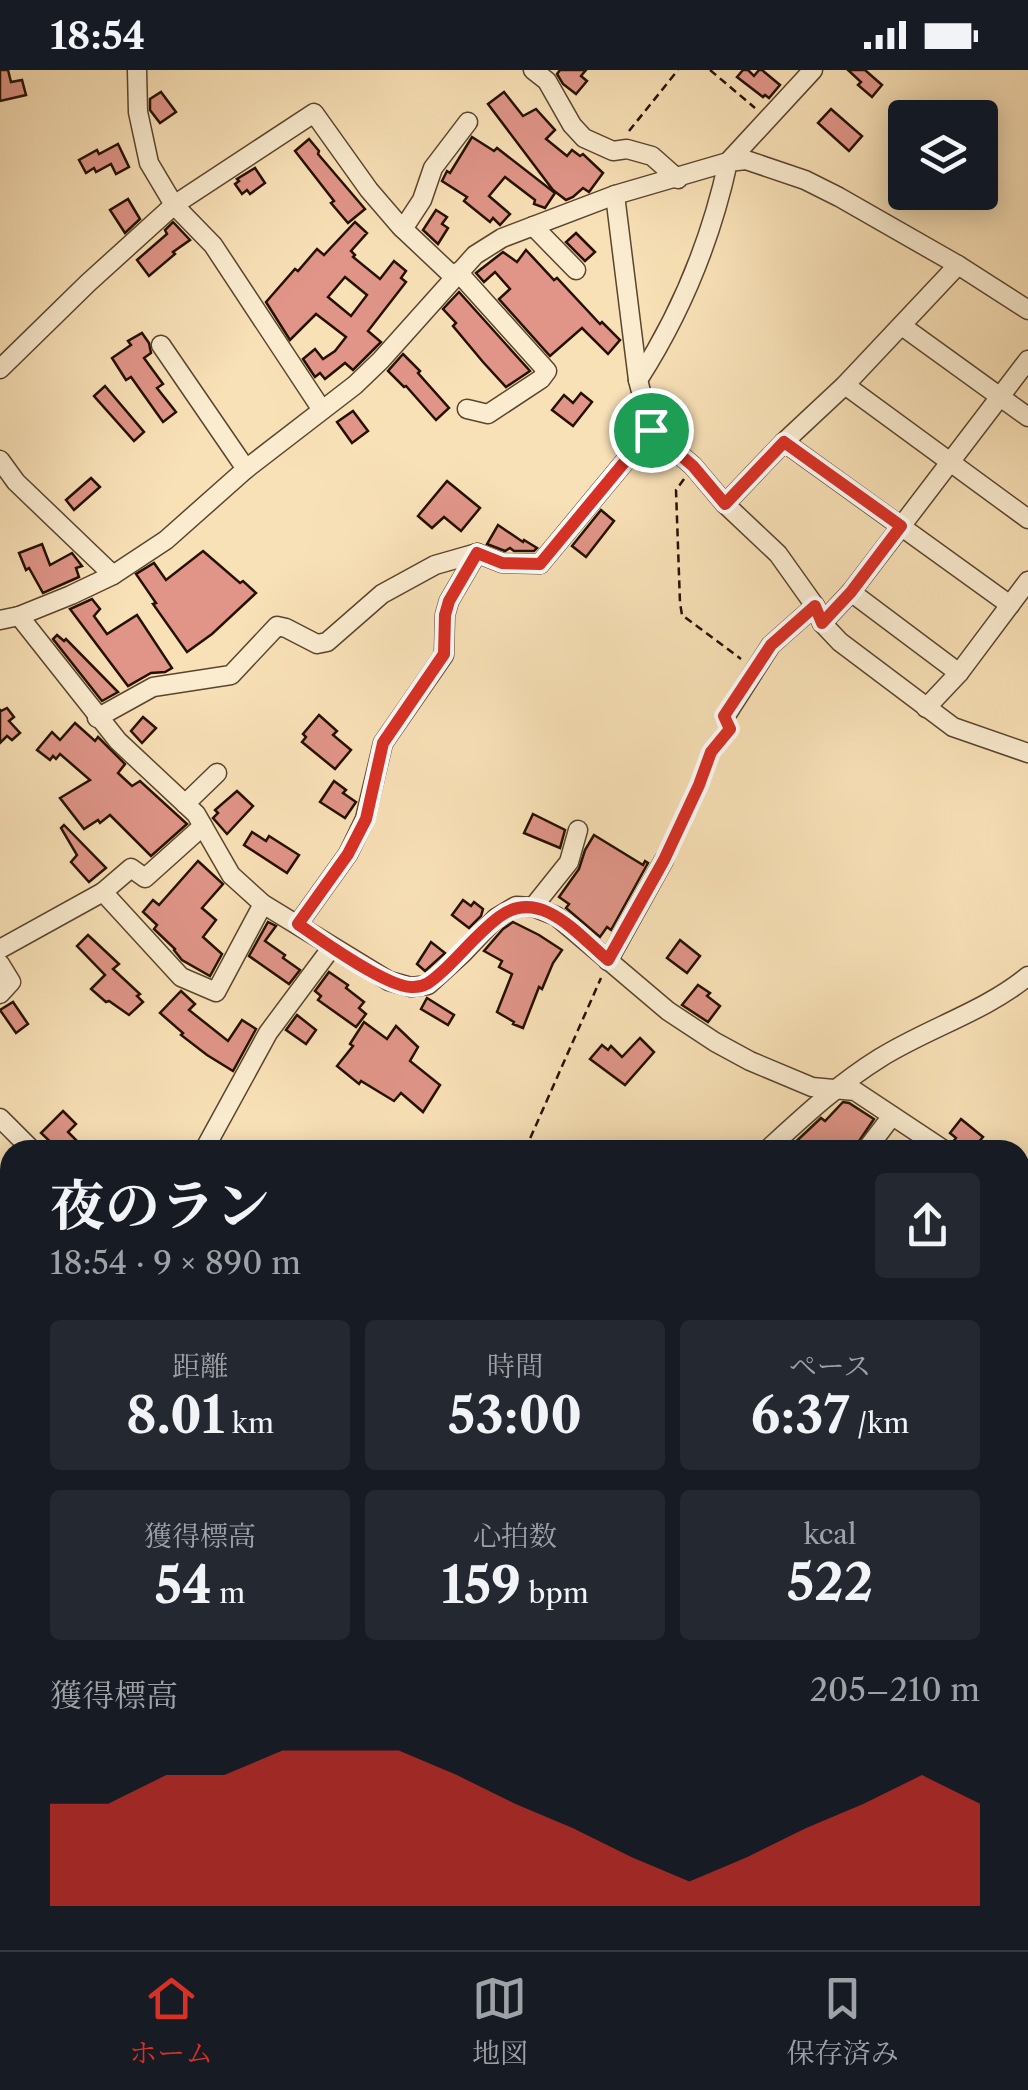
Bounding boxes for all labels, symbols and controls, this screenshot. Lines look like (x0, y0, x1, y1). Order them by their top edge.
text: 18:54 (50, 12, 145, 59)
map controls (888, 100, 998, 210)
button: layers (888, 100, 998, 210)
pin (609, 388, 694, 473)
icon: arrive (624, 403, 679, 458)
text: 夜のラン (50, 1172, 270, 1239)
button: share (875, 1173, 980, 1278)
text: 18:54 · 9 × 890 m (50, 1243, 301, 1282)
text: 距離 (172, 1349, 228, 1383)
text: 時間 (487, 1349, 543, 1383)
text: ペース (789, 1349, 871, 1383)
text: 8.01 (126, 1384, 224, 1446)
text: 53:00 (448, 1384, 582, 1446)
text: 6:37 (751, 1384, 850, 1446)
text: km (224, 1406, 274, 1440)
text: /km (850, 1406, 909, 1440)
text: kcal (804, 1517, 856, 1551)
text: 獲得標高 (144, 1519, 256, 1553)
text: 心拍数 (473, 1519, 557, 1553)
text: 522 (787, 1551, 873, 1613)
text: 54 (155, 1554, 212, 1616)
text: 159 (441, 1554, 521, 1616)
text: m (212, 1576, 245, 1610)
text: bpm (521, 1576, 589, 1610)
text: 205–210 m (810, 1670, 980, 1709)
text: 獲得標高 (50, 1676, 178, 1715)
tab: ホーム (129, 1971, 213, 2071)
tab: 地図 (472, 1971, 528, 2071)
tab: 保存済み (787, 1971, 899, 2071)

